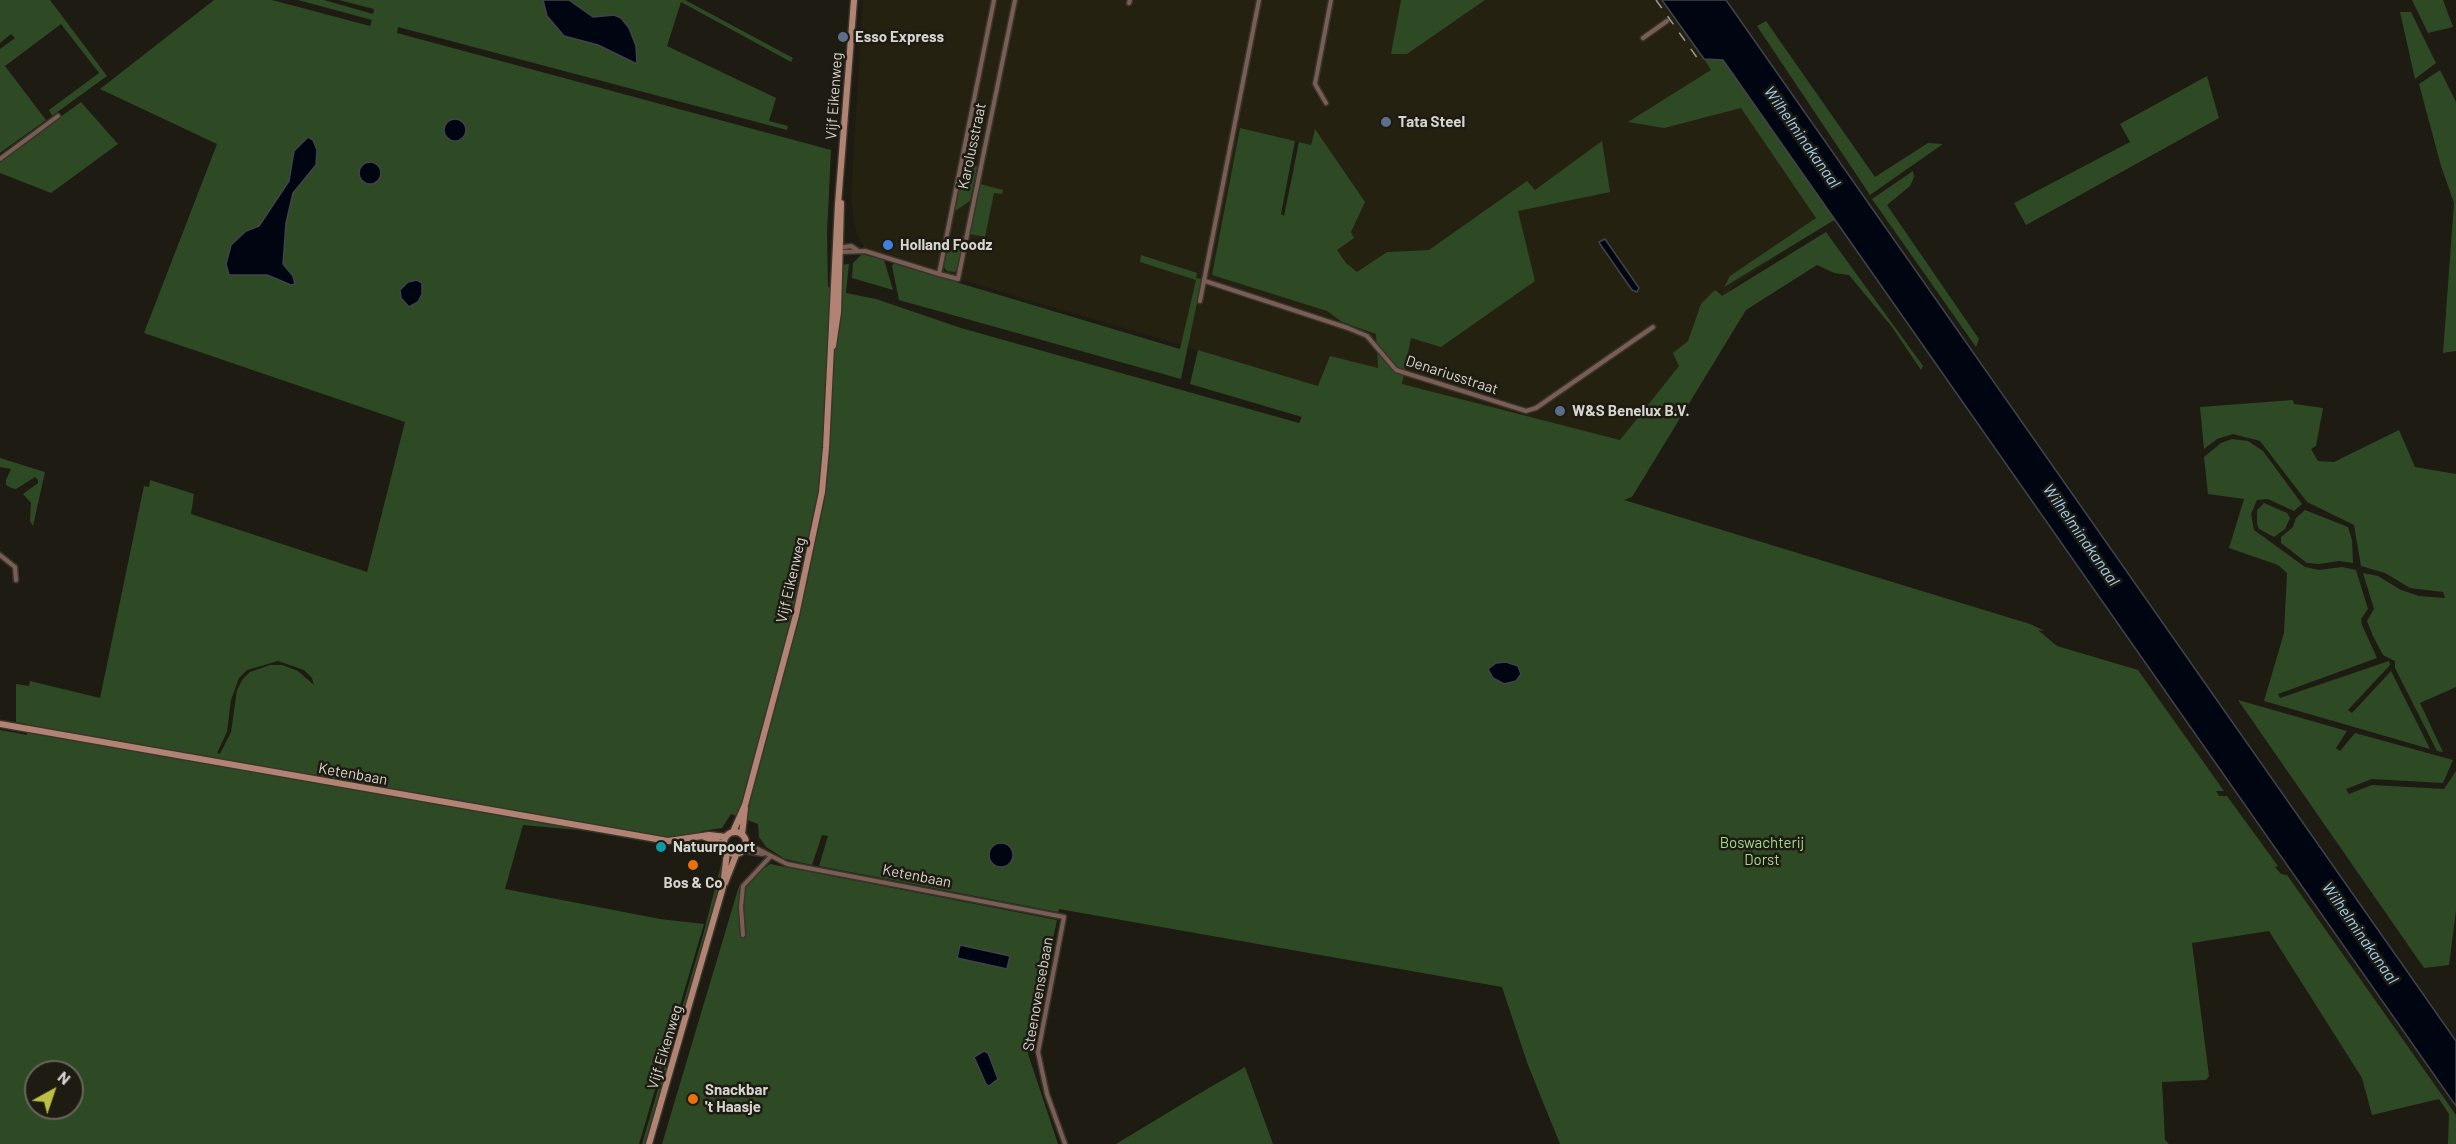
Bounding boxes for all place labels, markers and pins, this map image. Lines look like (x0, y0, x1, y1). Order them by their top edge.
place label: Esso Express (855, 28, 944, 46)
marker: Esso Express (836, 30, 850, 44)
place label: Tata Steel (1398, 113, 1465, 131)
marker: Tata Steel (1379, 115, 1393, 129)
place label: Holland Foodz (900, 236, 992, 254)
marker: Holland Foodz (881, 238, 895, 252)
place label: W&S Benelux B.V. (1572, 402, 1690, 420)
marker: W&S Benelux B.V. (1553, 404, 1567, 418)
place label: Natuurpoort (673, 838, 755, 856)
marker: Natuurpoort (654, 840, 668, 854)
marker: Bos & Co (686, 858, 700, 872)
place label: Bos & Co (663, 874, 723, 892)
place label: Snackbar 't Haasje (705, 1081, 768, 1116)
marker: Snackbar 't Haasje (686, 1092, 700, 1106)

